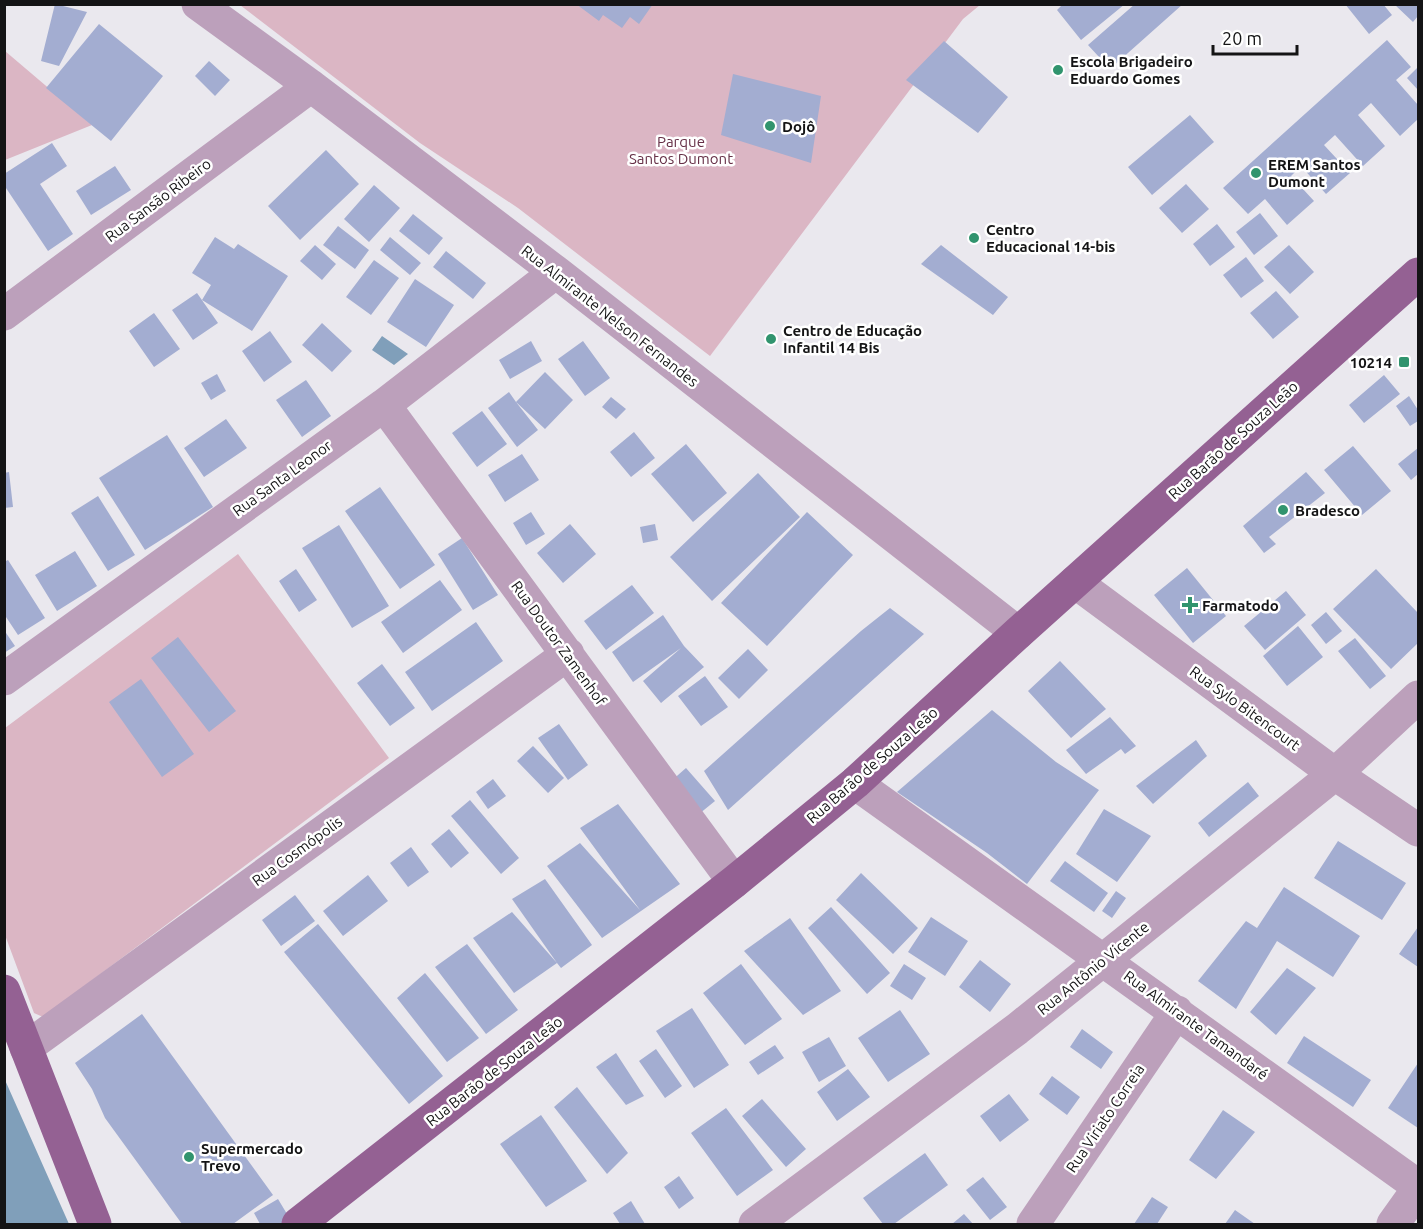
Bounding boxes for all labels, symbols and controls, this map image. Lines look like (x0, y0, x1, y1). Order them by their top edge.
scale bar (1213, 18, 1297, 56)
text: 20 m (1222, 28, 1262, 48)
place label: Escola Brigadeiro Eduardo Gomes (1070, 53, 1193, 87)
marker: Escola Brigadeiro Eduardo Gomes (1051, 63, 1065, 77)
place label: Dojô (782, 118, 815, 135)
marker: Dojô (763, 119, 777, 133)
park label: Parque Santos Dumont (629, 133, 733, 167)
street label: Rua Sansão Ribeiro (102, 155, 214, 245)
place label: EREM Santos Dumont (1268, 156, 1361, 190)
marker: EREM Santos Dumont (1249, 166, 1263, 180)
place label: Centro Educacional 14-bis (986, 221, 1115, 255)
marker: Centro Educacional 14-bis (967, 231, 981, 245)
street label: Rua Almirante Nelson Fernandes (518, 242, 702, 390)
place label: Centro de Educação Infantil 14 Bis (783, 322, 922, 356)
marker: Centro de Educação Infantil 14 Bis (764, 332, 778, 346)
place label: 10214 (1350, 354, 1392, 371)
marker: 10214 (1397, 355, 1411, 369)
street label: Rua Barão de Souza Leão (1165, 377, 1301, 503)
street label: Rua Santa Leonor (229, 436, 335, 520)
place label: Bradesco (1295, 502, 1360, 519)
marker: Bradesco (1276, 503, 1290, 517)
street label: Rua Doutor Zamenhof (508, 577, 610, 709)
place label: Farmatodo (1202, 597, 1279, 614)
marker: Farmatodo (1183, 598, 1197, 612)
street label: Rua Sylo Bitencourt (1187, 662, 1303, 754)
street label: Rua Barão de Souza Leão (803, 703, 941, 827)
street label: Rua Cosmópolis (249, 813, 345, 889)
street label: Rua Antônio Vicente (1034, 918, 1152, 1018)
street label: Rua Almirante Tamandaré (1121, 967, 1271, 1083)
street label: Rua Barão de Souza Leão (423, 1013, 565, 1129)
street label: Rua Viriato Correia (1063, 1061, 1147, 1175)
place label: Supermercado Trevo (201, 1140, 303, 1174)
marker: Supermercado Trevo (182, 1150, 196, 1164)

